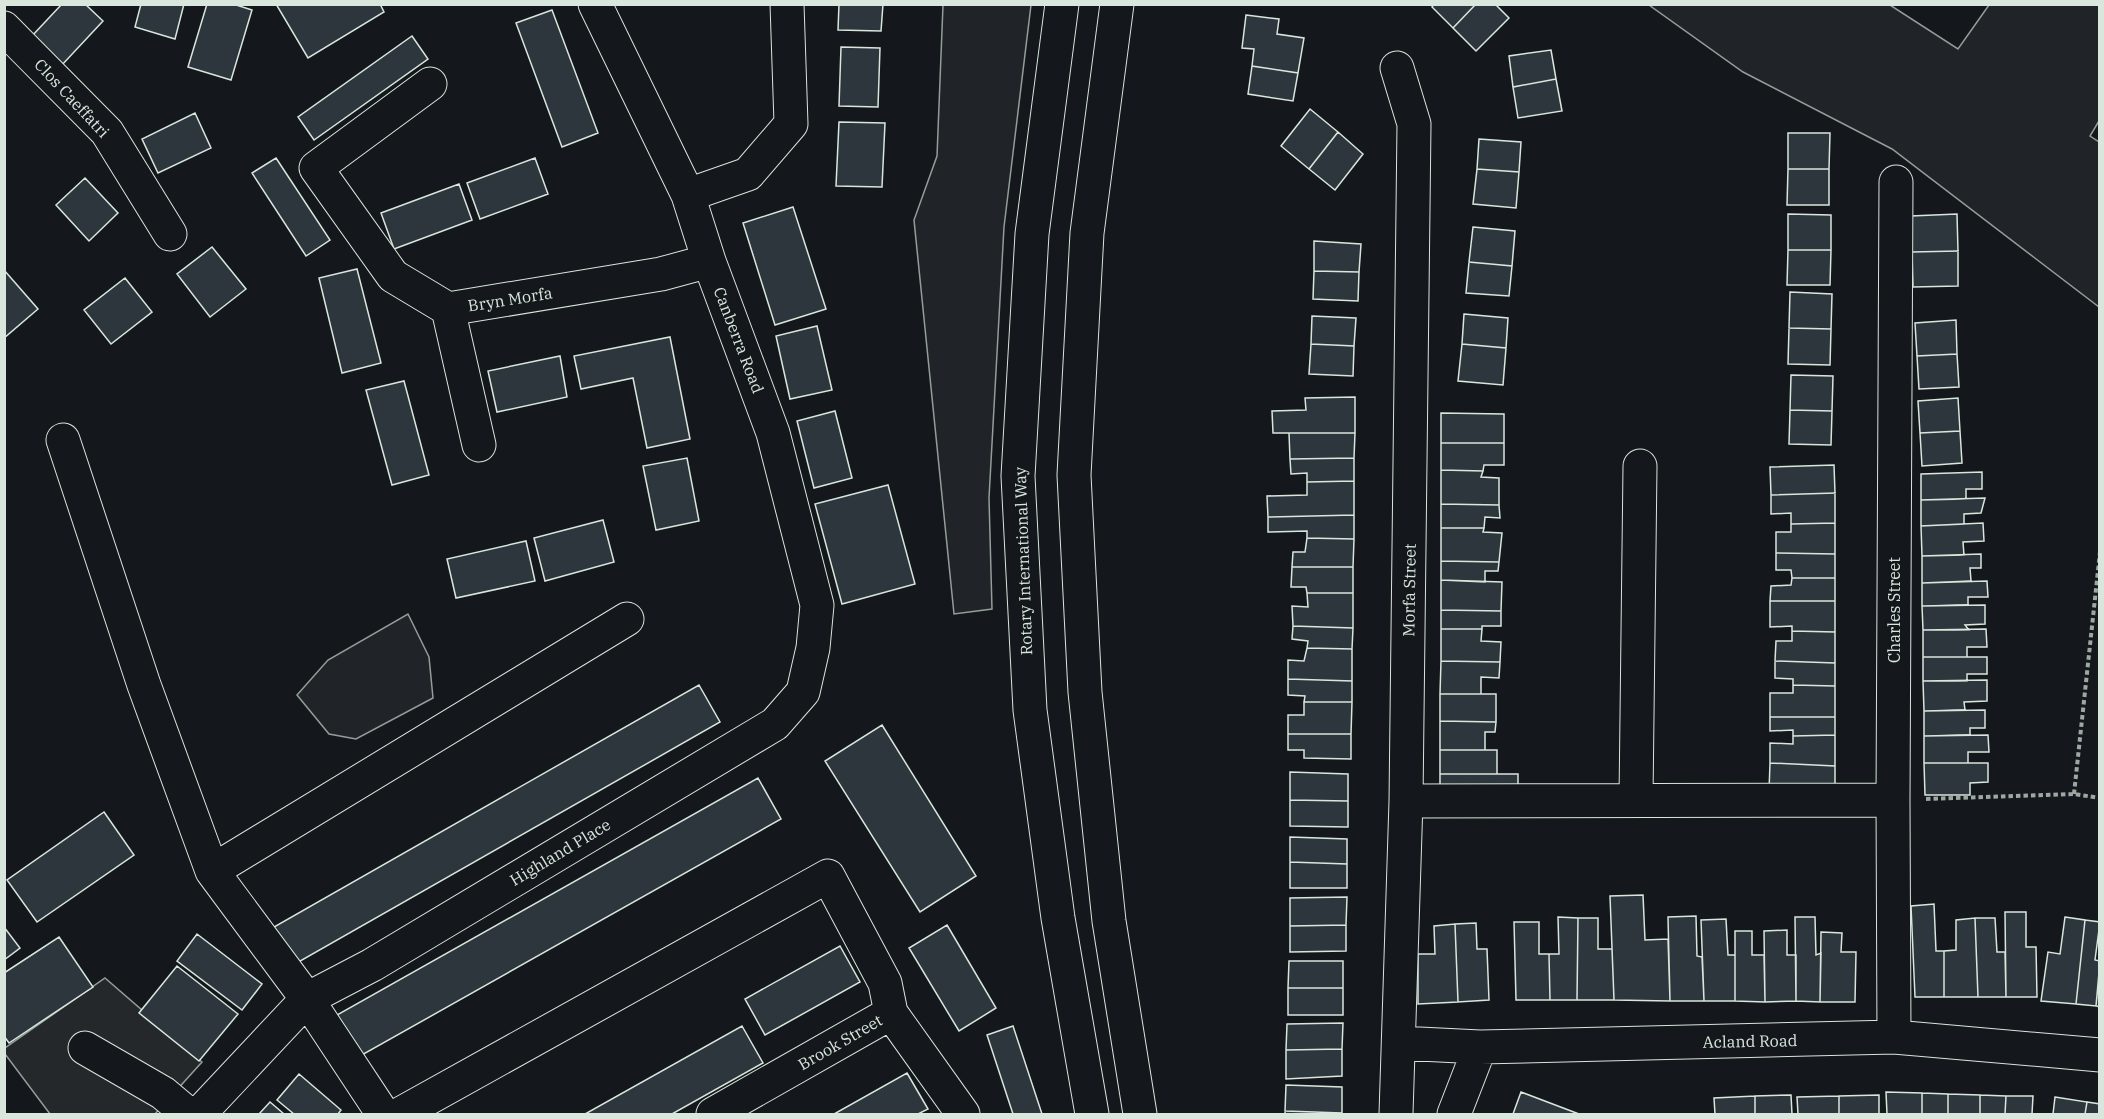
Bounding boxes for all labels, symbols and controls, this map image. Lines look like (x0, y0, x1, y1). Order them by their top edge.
street label: Clos Caeffatri (30, 54, 114, 142)
street label: Bryn Morfa (466, 282, 554, 316)
street label: Canberra Road (710, 284, 769, 396)
street label: Rotary International Way (1010, 466, 1036, 656)
street label: Morfa Street (1398, 543, 1420, 637)
street label: Charles Street (1884, 557, 1904, 663)
street label: Highland Place (506, 814, 614, 890)
street label: Brook Street (794, 1010, 886, 1074)
street label: Acland Road (1703, 1030, 1798, 1052)

